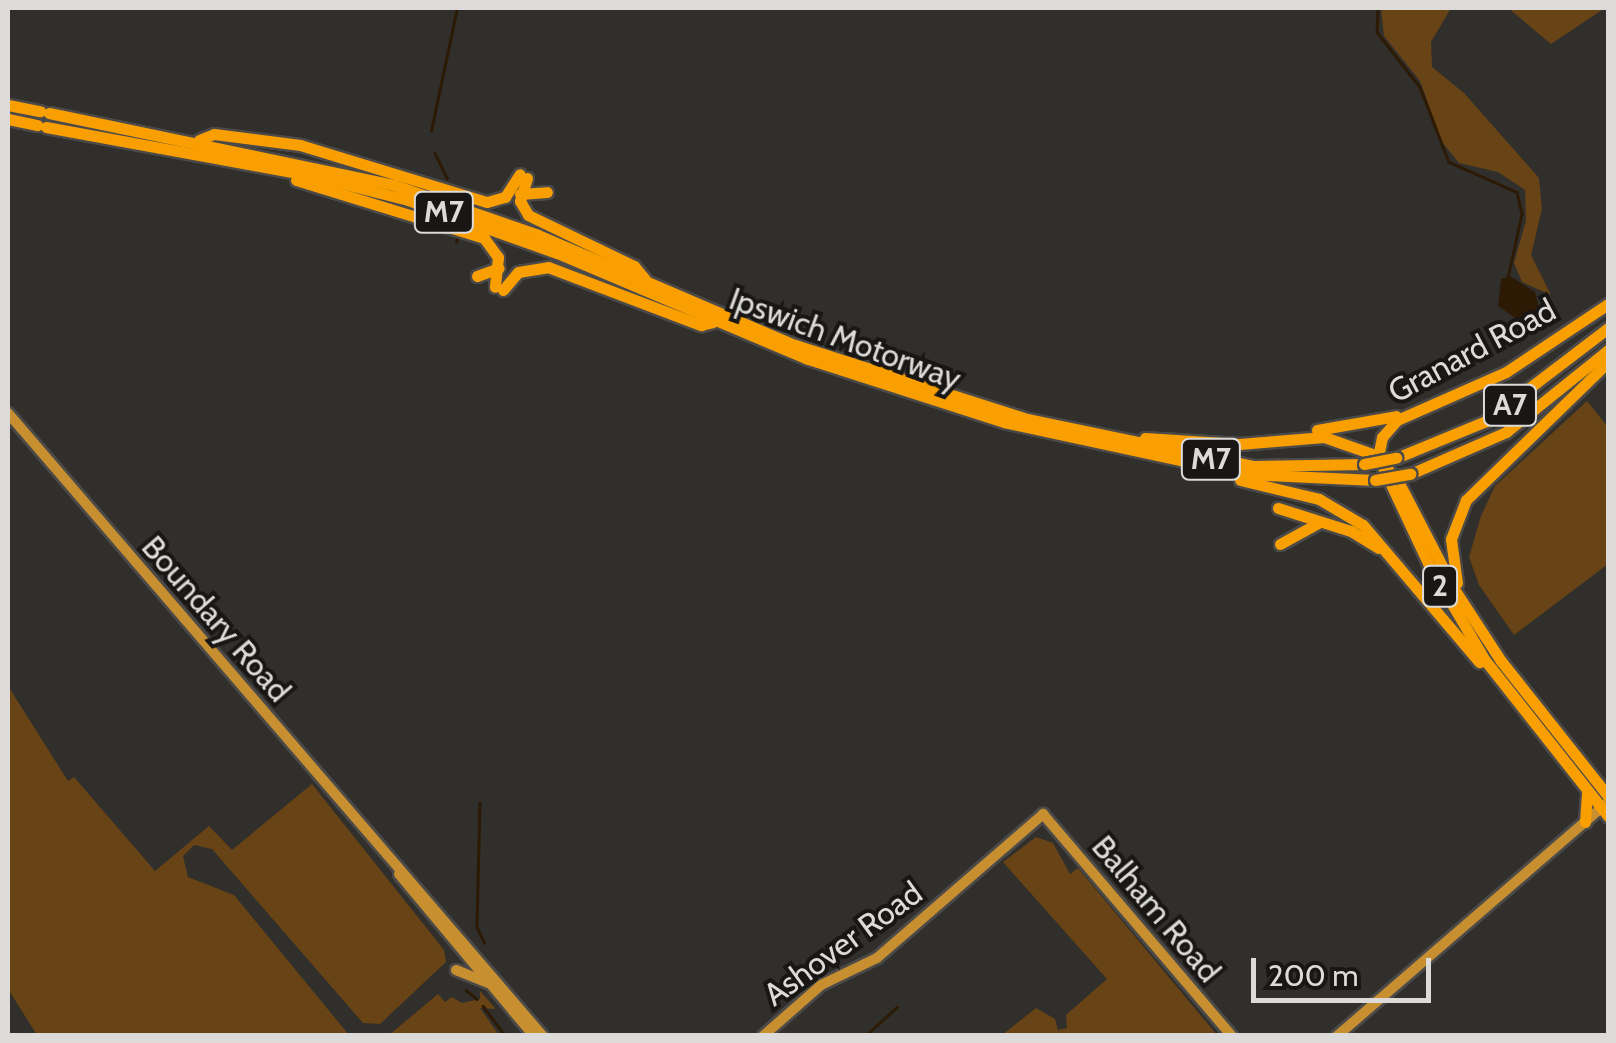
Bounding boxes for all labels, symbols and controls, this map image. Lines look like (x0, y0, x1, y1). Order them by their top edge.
road number: M7 (412, 187, 476, 237)
street label: Ipswich Motorway (724, 279, 966, 399)
street label: Granard Road (1382, 291, 1562, 411)
road number: A7 (1482, 380, 1538, 430)
road number: M7 (1178, 434, 1244, 484)
street label: Boundary Road (133, 528, 299, 710)
road number: 2 (1420, 561, 1460, 611)
street label: Balham Road (1084, 828, 1228, 990)
street label: Ashover Road (756, 874, 930, 1014)
scale bar (1256, 938, 1436, 1000)
text: 200 m (1268, 957, 1359, 994)

